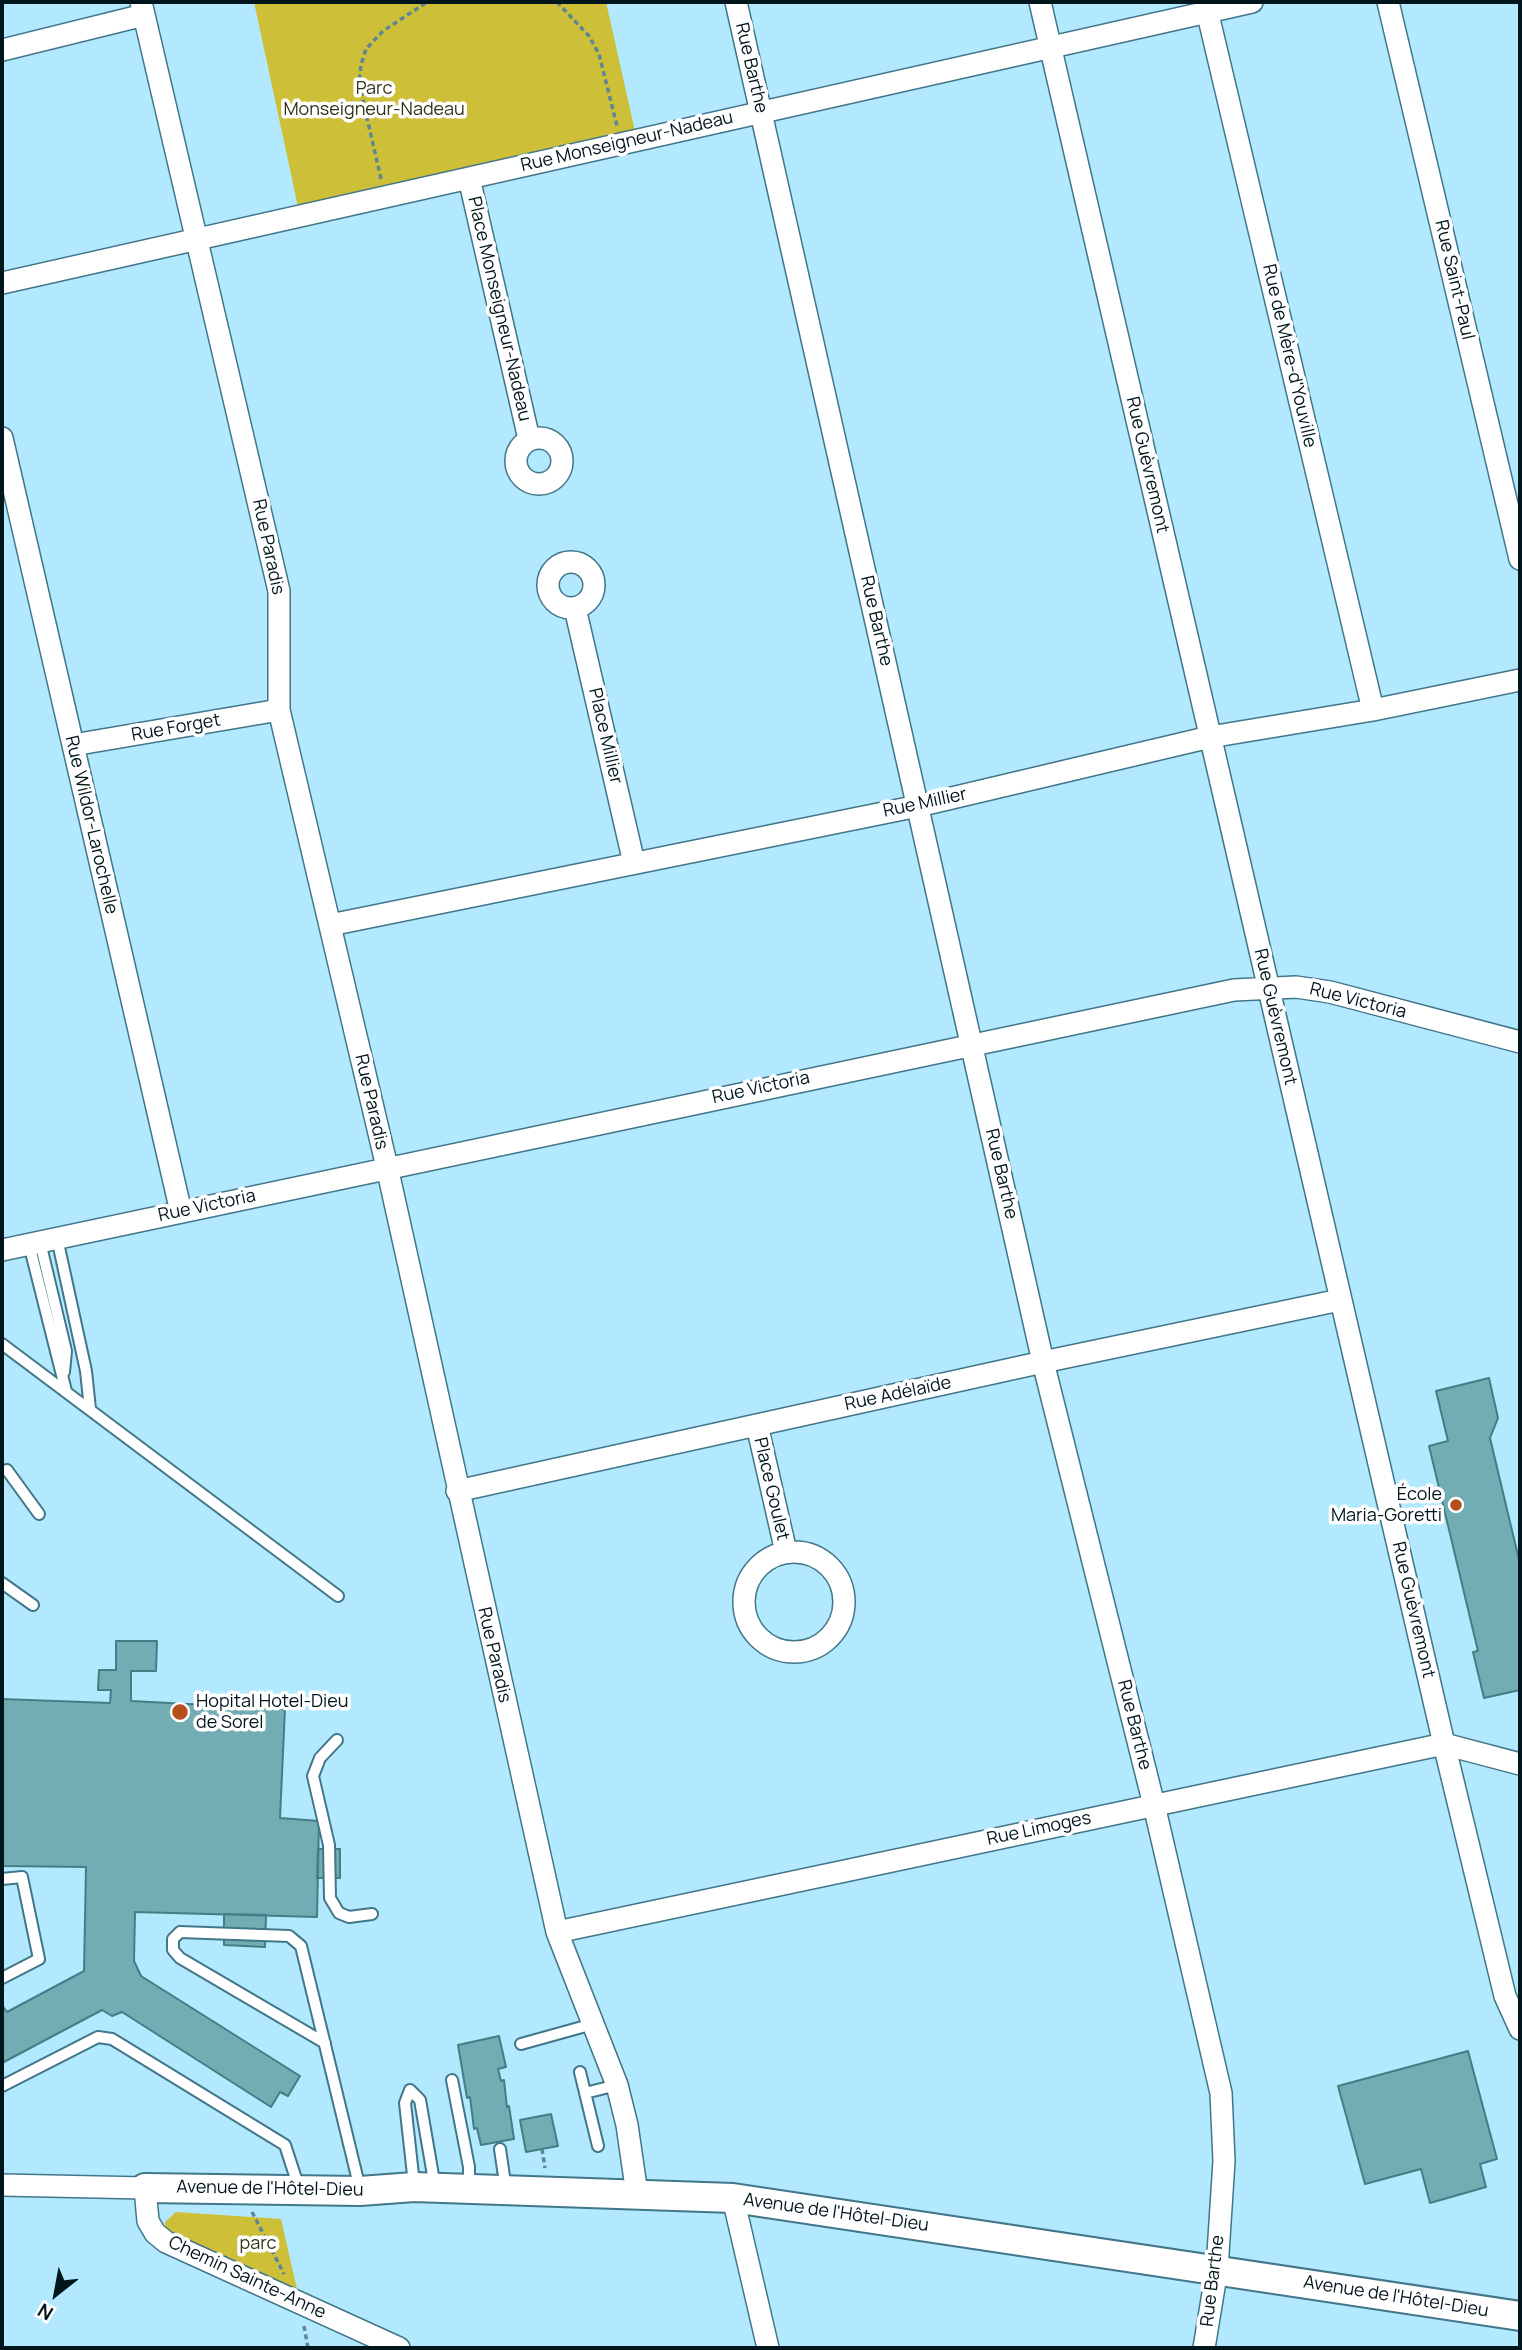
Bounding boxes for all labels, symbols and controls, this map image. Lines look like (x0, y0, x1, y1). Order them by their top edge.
street label: Rue Barthe (730, 21, 772, 115)
park label: Parc Monseigneur-Nadeau (283, 78, 465, 120)
street label: Rue Monseigneur-Nadeau (519, 107, 735, 177)
street label: Place Monseigneur-Nadeau (463, 194, 535, 424)
street label: Rue Saint-Paul (1430, 218, 1478, 342)
street label: Rue de Mère-d'Youville (1257, 262, 1321, 450)
street label: Rue Guèvremont (1121, 395, 1173, 535)
street label: Rue Paradis (247, 497, 289, 597)
street label: Rue Barthe (855, 574, 897, 668)
street label: Place Millier (583, 686, 627, 786)
street label: Rue Forget (130, 710, 222, 746)
street label: Rue Wildor-Larochelle (60, 734, 122, 916)
street label: Rue Millier (881, 784, 969, 822)
street label: Rue Guèvremont (1249, 947, 1301, 1087)
street label: Rue Victoria (1307, 979, 1409, 1023)
street label: Rue Paradis (350, 1052, 392, 1152)
street label: Rue Victoria (710, 1067, 812, 1109)
street label: Rue Barthe (980, 1127, 1022, 1221)
street label: Rue Victoria (156, 1185, 258, 1227)
street label: Rue Adélaïde (843, 1372, 953, 1416)
street label: Place Goulet (749, 1435, 793, 1543)
place label: École Maria-Goretti (1331, 1484, 1442, 1526)
marker: École Maria-Goretti (1448, 1497, 1464, 1513)
street label: Rue Guèvremont (1387, 1540, 1439, 1680)
street label: Rue Paradis (473, 1605, 515, 1705)
street label: Rue Barthe (1112, 1678, 1156, 1772)
place label: Hopital Hotel-Dieu de Sorel (196, 1691, 348, 1734)
marker: Hopital Hotel-Dieu de Sorel (170, 1702, 190, 1722)
street label: Rue Limoges (985, 1807, 1093, 1851)
street label: Avenue de l'Hôtel-Dieu (176, 2177, 364, 2201)
street label: Avenue de l'Hôtel-Dieu (742, 2189, 930, 2237)
street label: Chemin Sainte-Anne (165, 2232, 329, 2324)
park label: parc (240, 2233, 276, 2255)
street label: Rue Barthe (1197, 2234, 1229, 2328)
north arrow (21, 2259, 91, 2329)
street label: Avenue de l'Hôtel-Dieu (1302, 2272, 1490, 2322)
text: N (33, 2297, 58, 2327)

